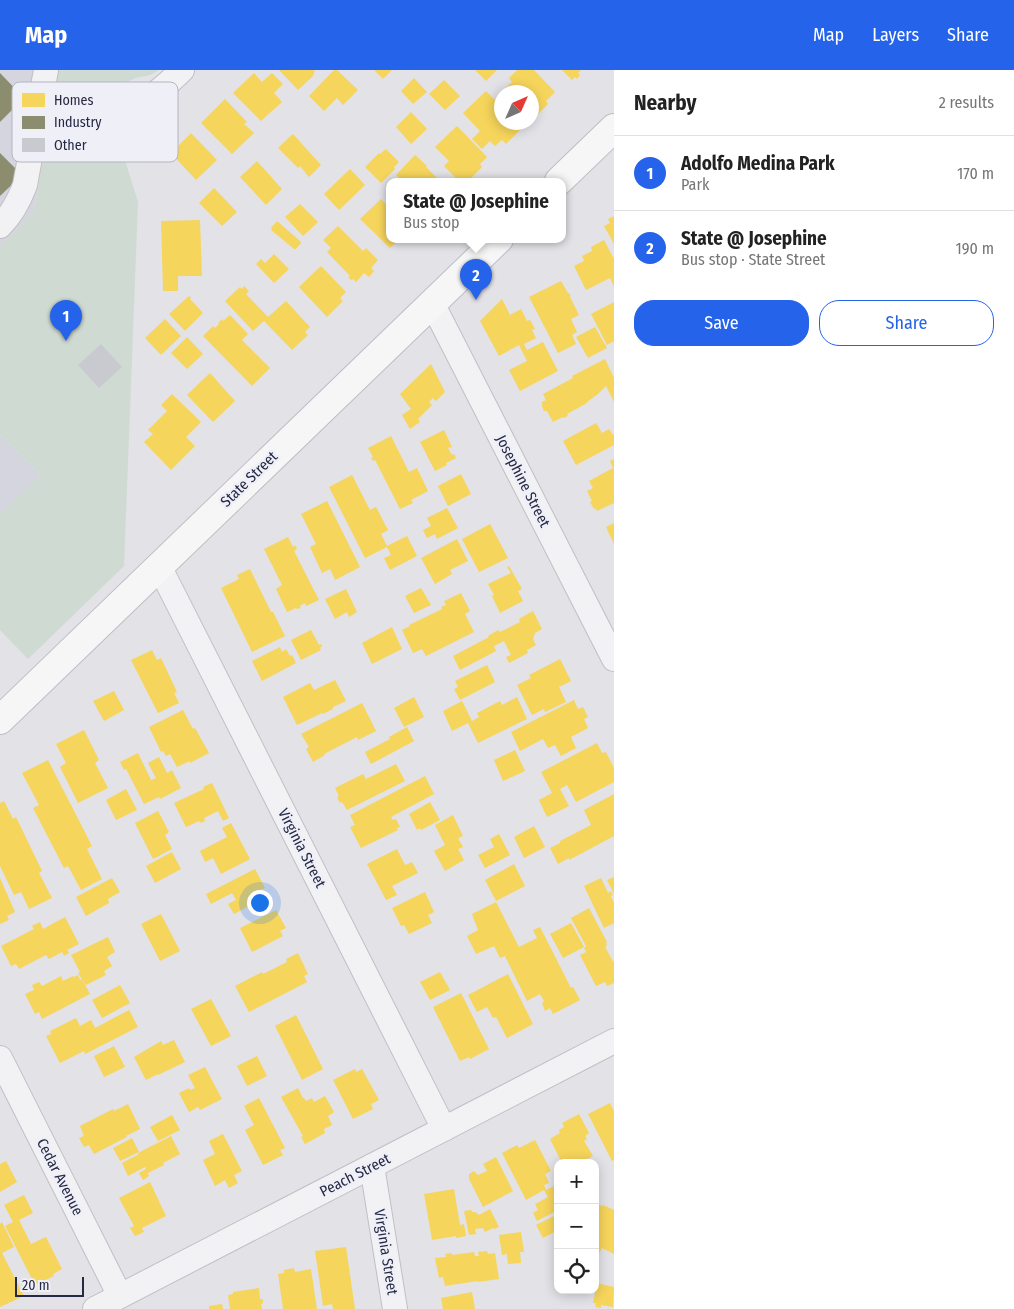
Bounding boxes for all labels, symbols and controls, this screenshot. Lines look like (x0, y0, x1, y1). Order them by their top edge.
text: Map (25, 21, 67, 49)
text: Map (813, 24, 844, 46)
text: Layers (872, 24, 919, 46)
text: Share (947, 24, 989, 46)
legend (12, 82, 178, 162)
north arrow (494, 85, 539, 130)
text: Nearby (634, 90, 696, 116)
text: Homes (54, 92, 94, 109)
text: 2 results (939, 93, 994, 112)
text: Industry (54, 114, 102, 131)
text: Other (54, 137, 87, 154)
text: Adolfo Medina Park (681, 152, 835, 175)
text: 1 (647, 164, 653, 183)
text: 170 m (957, 164, 994, 183)
text: Park (681, 175, 709, 194)
popup (386, 178, 566, 243)
text: State @ Josephine (403, 190, 549, 213)
text: Bus stop (403, 213, 460, 232)
text: State @ Josephine (681, 227, 827, 250)
text: 2 (646, 239, 654, 258)
text: 190 m (956, 239, 994, 258)
text: Bus stop · State Street (681, 250, 825, 269)
pin: 2 (460, 259, 492, 300)
pin: 1 (50, 300, 82, 341)
button: Save (634, 300, 809, 346)
button: Share (819, 300, 994, 346)
street label: Josephine Street (492, 432, 554, 530)
street label: State Street (217, 447, 281, 511)
street label: Virginia Street (274, 805, 330, 891)
your location (247, 890, 273, 916)
street label: Cedar Avenue (33, 1136, 87, 1218)
street label: Peach Street (317, 1150, 393, 1200)
map controls (554, 1159, 599, 1294)
button: + (554, 1159, 599, 1204)
button: − (554, 1204, 599, 1249)
street label: Virginia Street (370, 1208, 402, 1296)
button: locate (554, 1249, 599, 1294)
scale bar (15, 1274, 84, 1297)
text: 20 m (22, 1277, 50, 1294)

